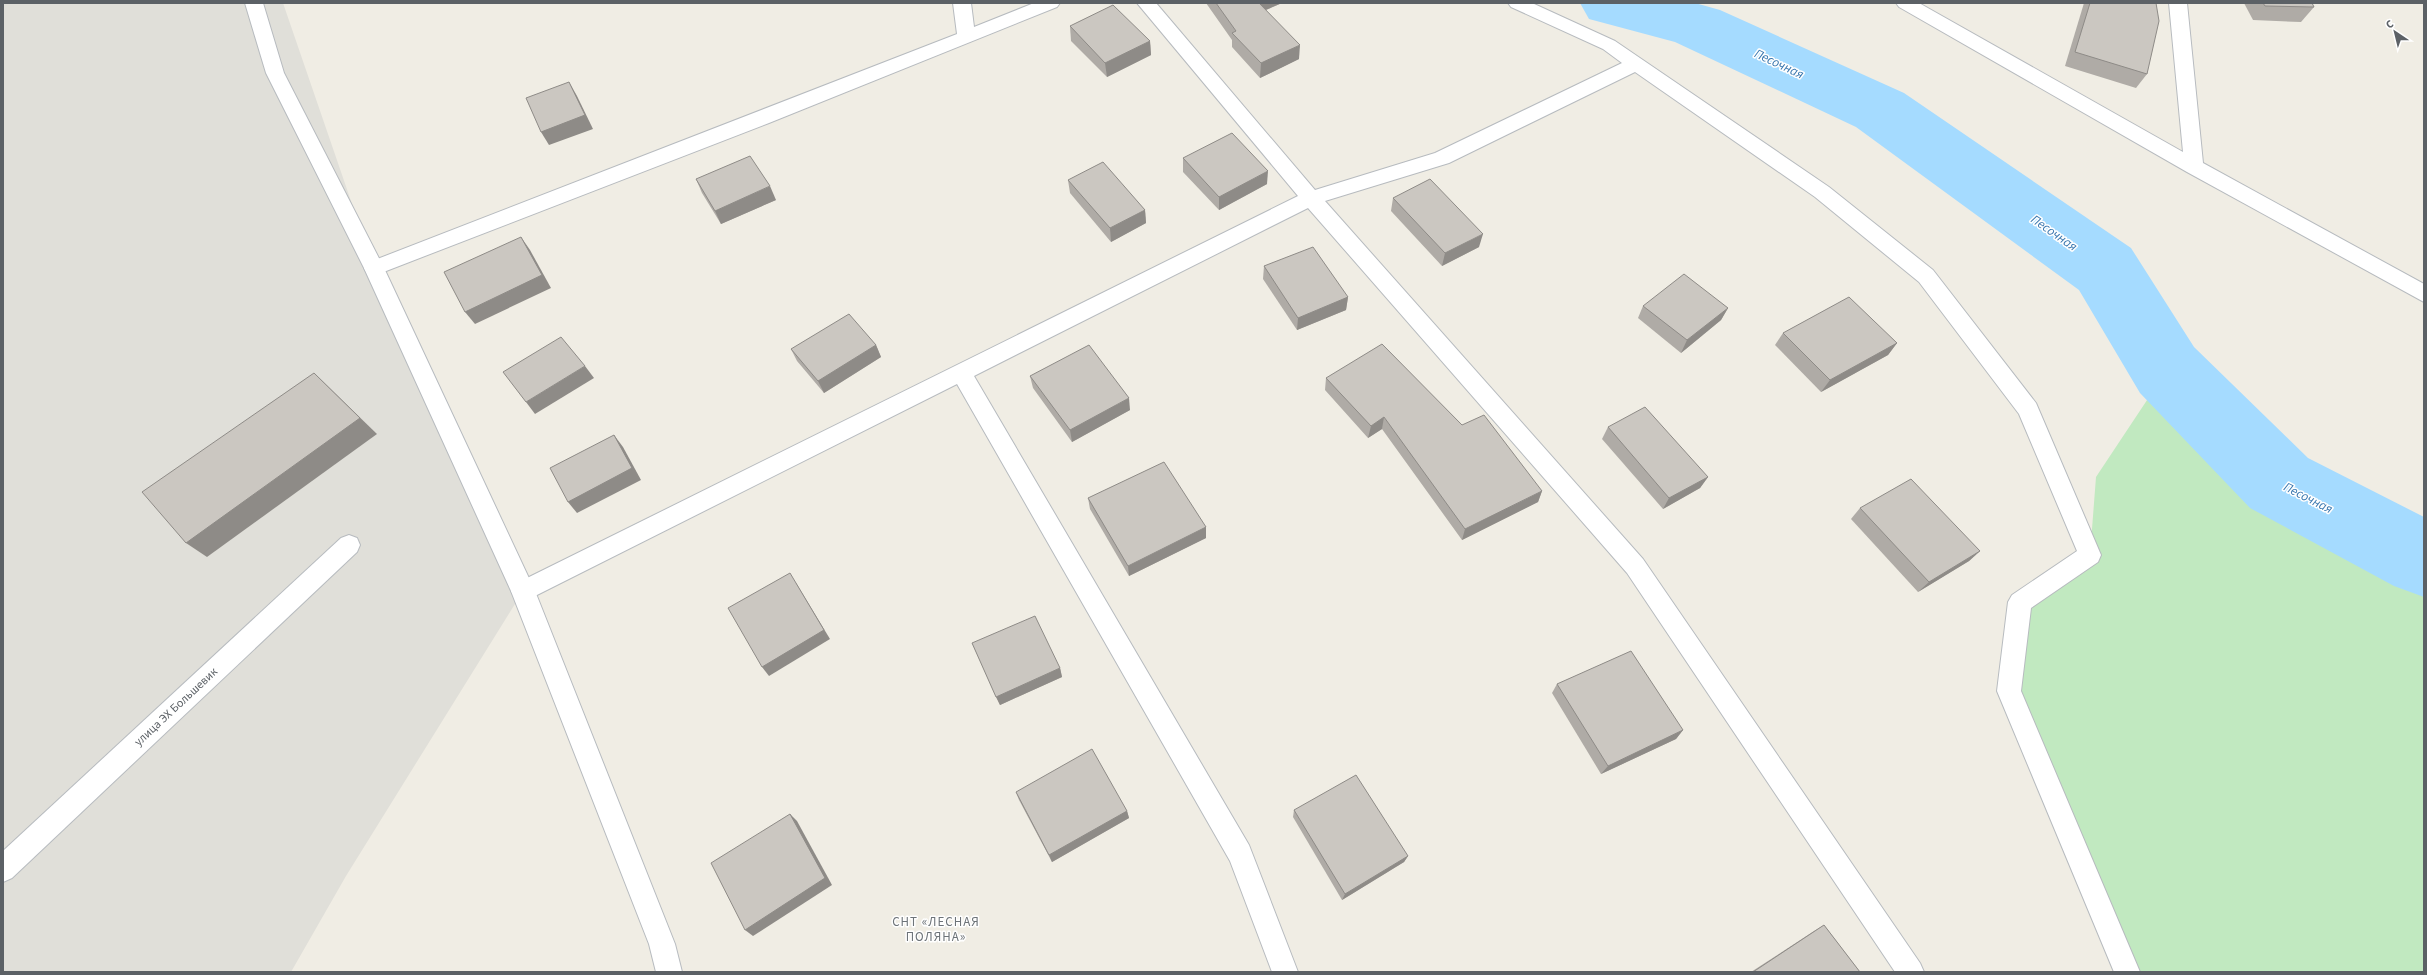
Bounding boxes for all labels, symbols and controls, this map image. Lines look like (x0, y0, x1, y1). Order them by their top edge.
north arrow (2375, 12, 2415, 52)
text: С (2383, 16, 2397, 32)
water label: Песочная (1751, 45, 1807, 83)
water label: Песочная (2027, 210, 2081, 256)
water label: Песочная (2280, 478, 2336, 518)
street label: улица ЭХ Большевик (131, 664, 222, 750)
district label: СНТ «ЛЕСНАЯ ПОЛЯНА» (892, 913, 980, 946)

